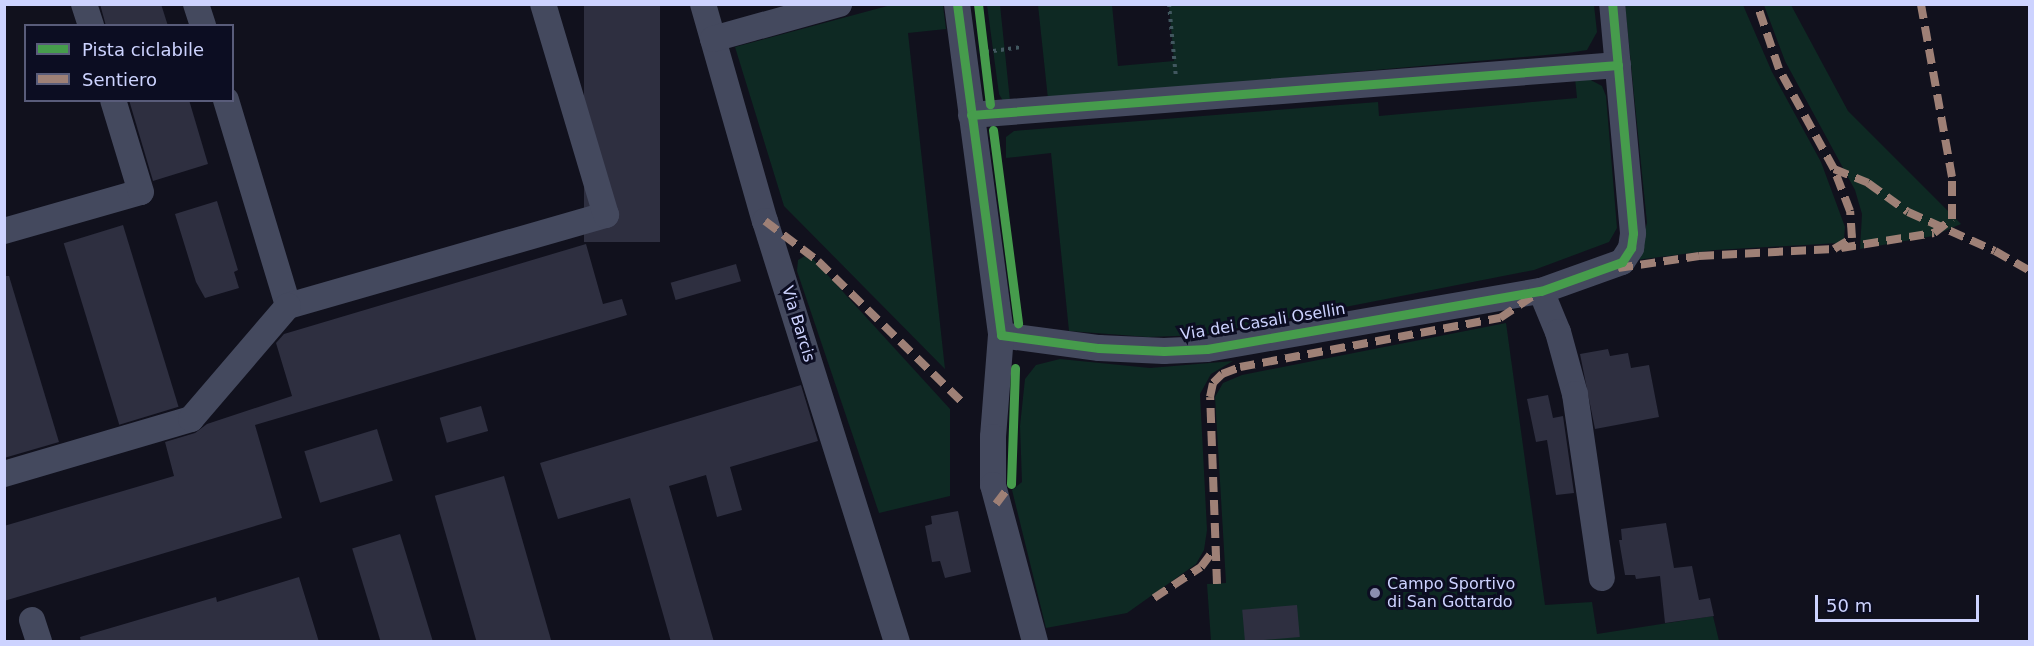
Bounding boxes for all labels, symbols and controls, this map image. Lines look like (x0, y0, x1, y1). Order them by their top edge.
legend (24, 24, 234, 102)
text: Pista ciclabile (82, 39, 204, 60)
text: Sentiero (82, 69, 157, 90)
street label: Via Barcis (777, 284, 819, 364)
street label: Via dei Casali Osellin (1179, 299, 1347, 345)
place label: Campo Sportivo di San Gottardo (1387, 574, 1515, 612)
scale bar (1818, 583, 1982, 621)
marker: Campo Sportivo di San Gottardo (1368, 586, 1382, 600)
text: 50 m (1826, 595, 1872, 616)

